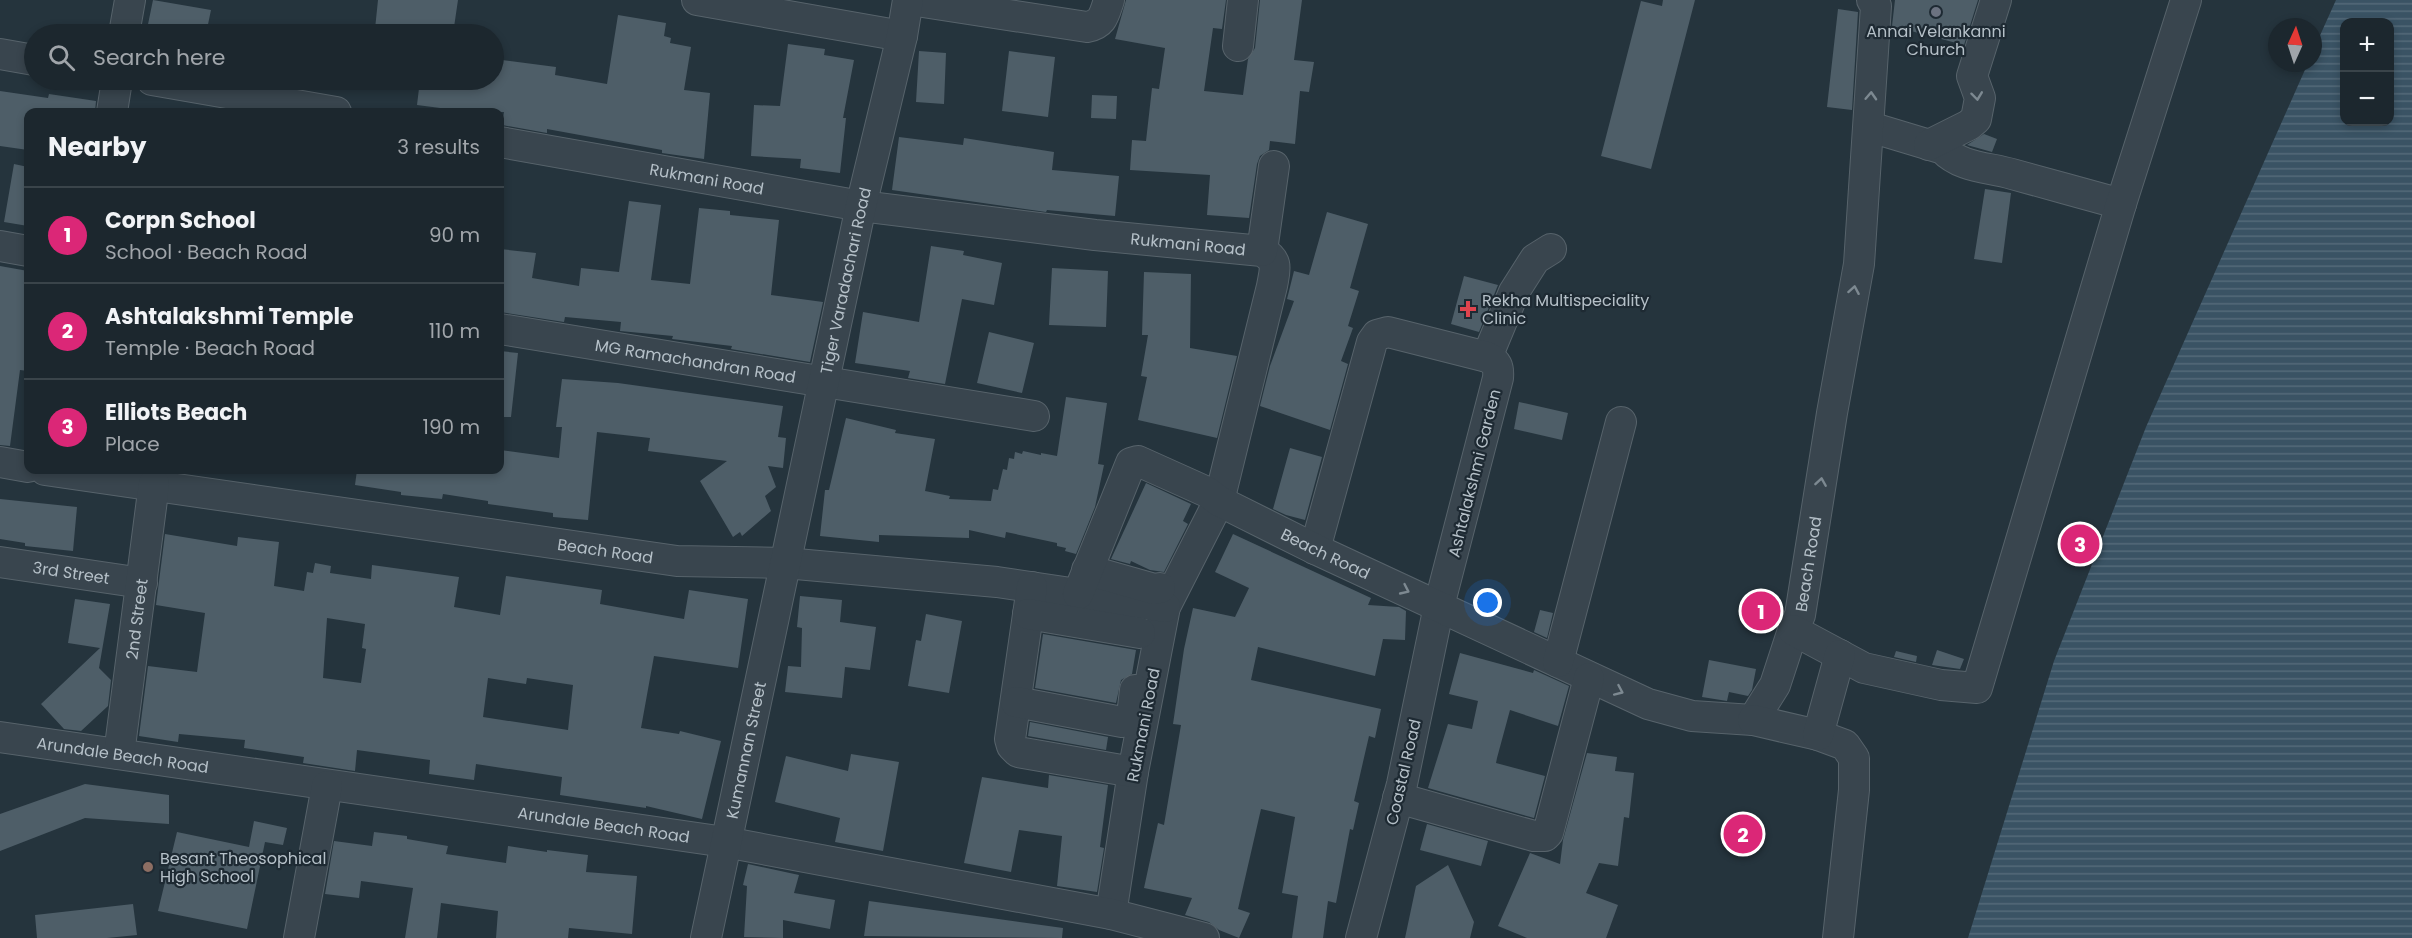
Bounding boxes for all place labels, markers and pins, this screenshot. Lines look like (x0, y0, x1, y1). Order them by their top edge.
marker: Annai Velankanni Church (1929, 5, 1943, 19)
place label: Annai Velankanni Church (1866, 20, 2006, 61)
place label: Rekha Multispeciality Clinic (1482, 289, 1649, 330)
marker: Rekha Multispeciality Clinic (1459, 300, 1477, 318)
pin: 3 (2060, 522, 2100, 566)
pin: 1 (1742, 588, 1780, 634)
pin: 2 (1724, 812, 1762, 856)
place label: Besant Theosophical High School (160, 847, 326, 888)
marker: Besant Theosophical High School (141, 860, 155, 874)

